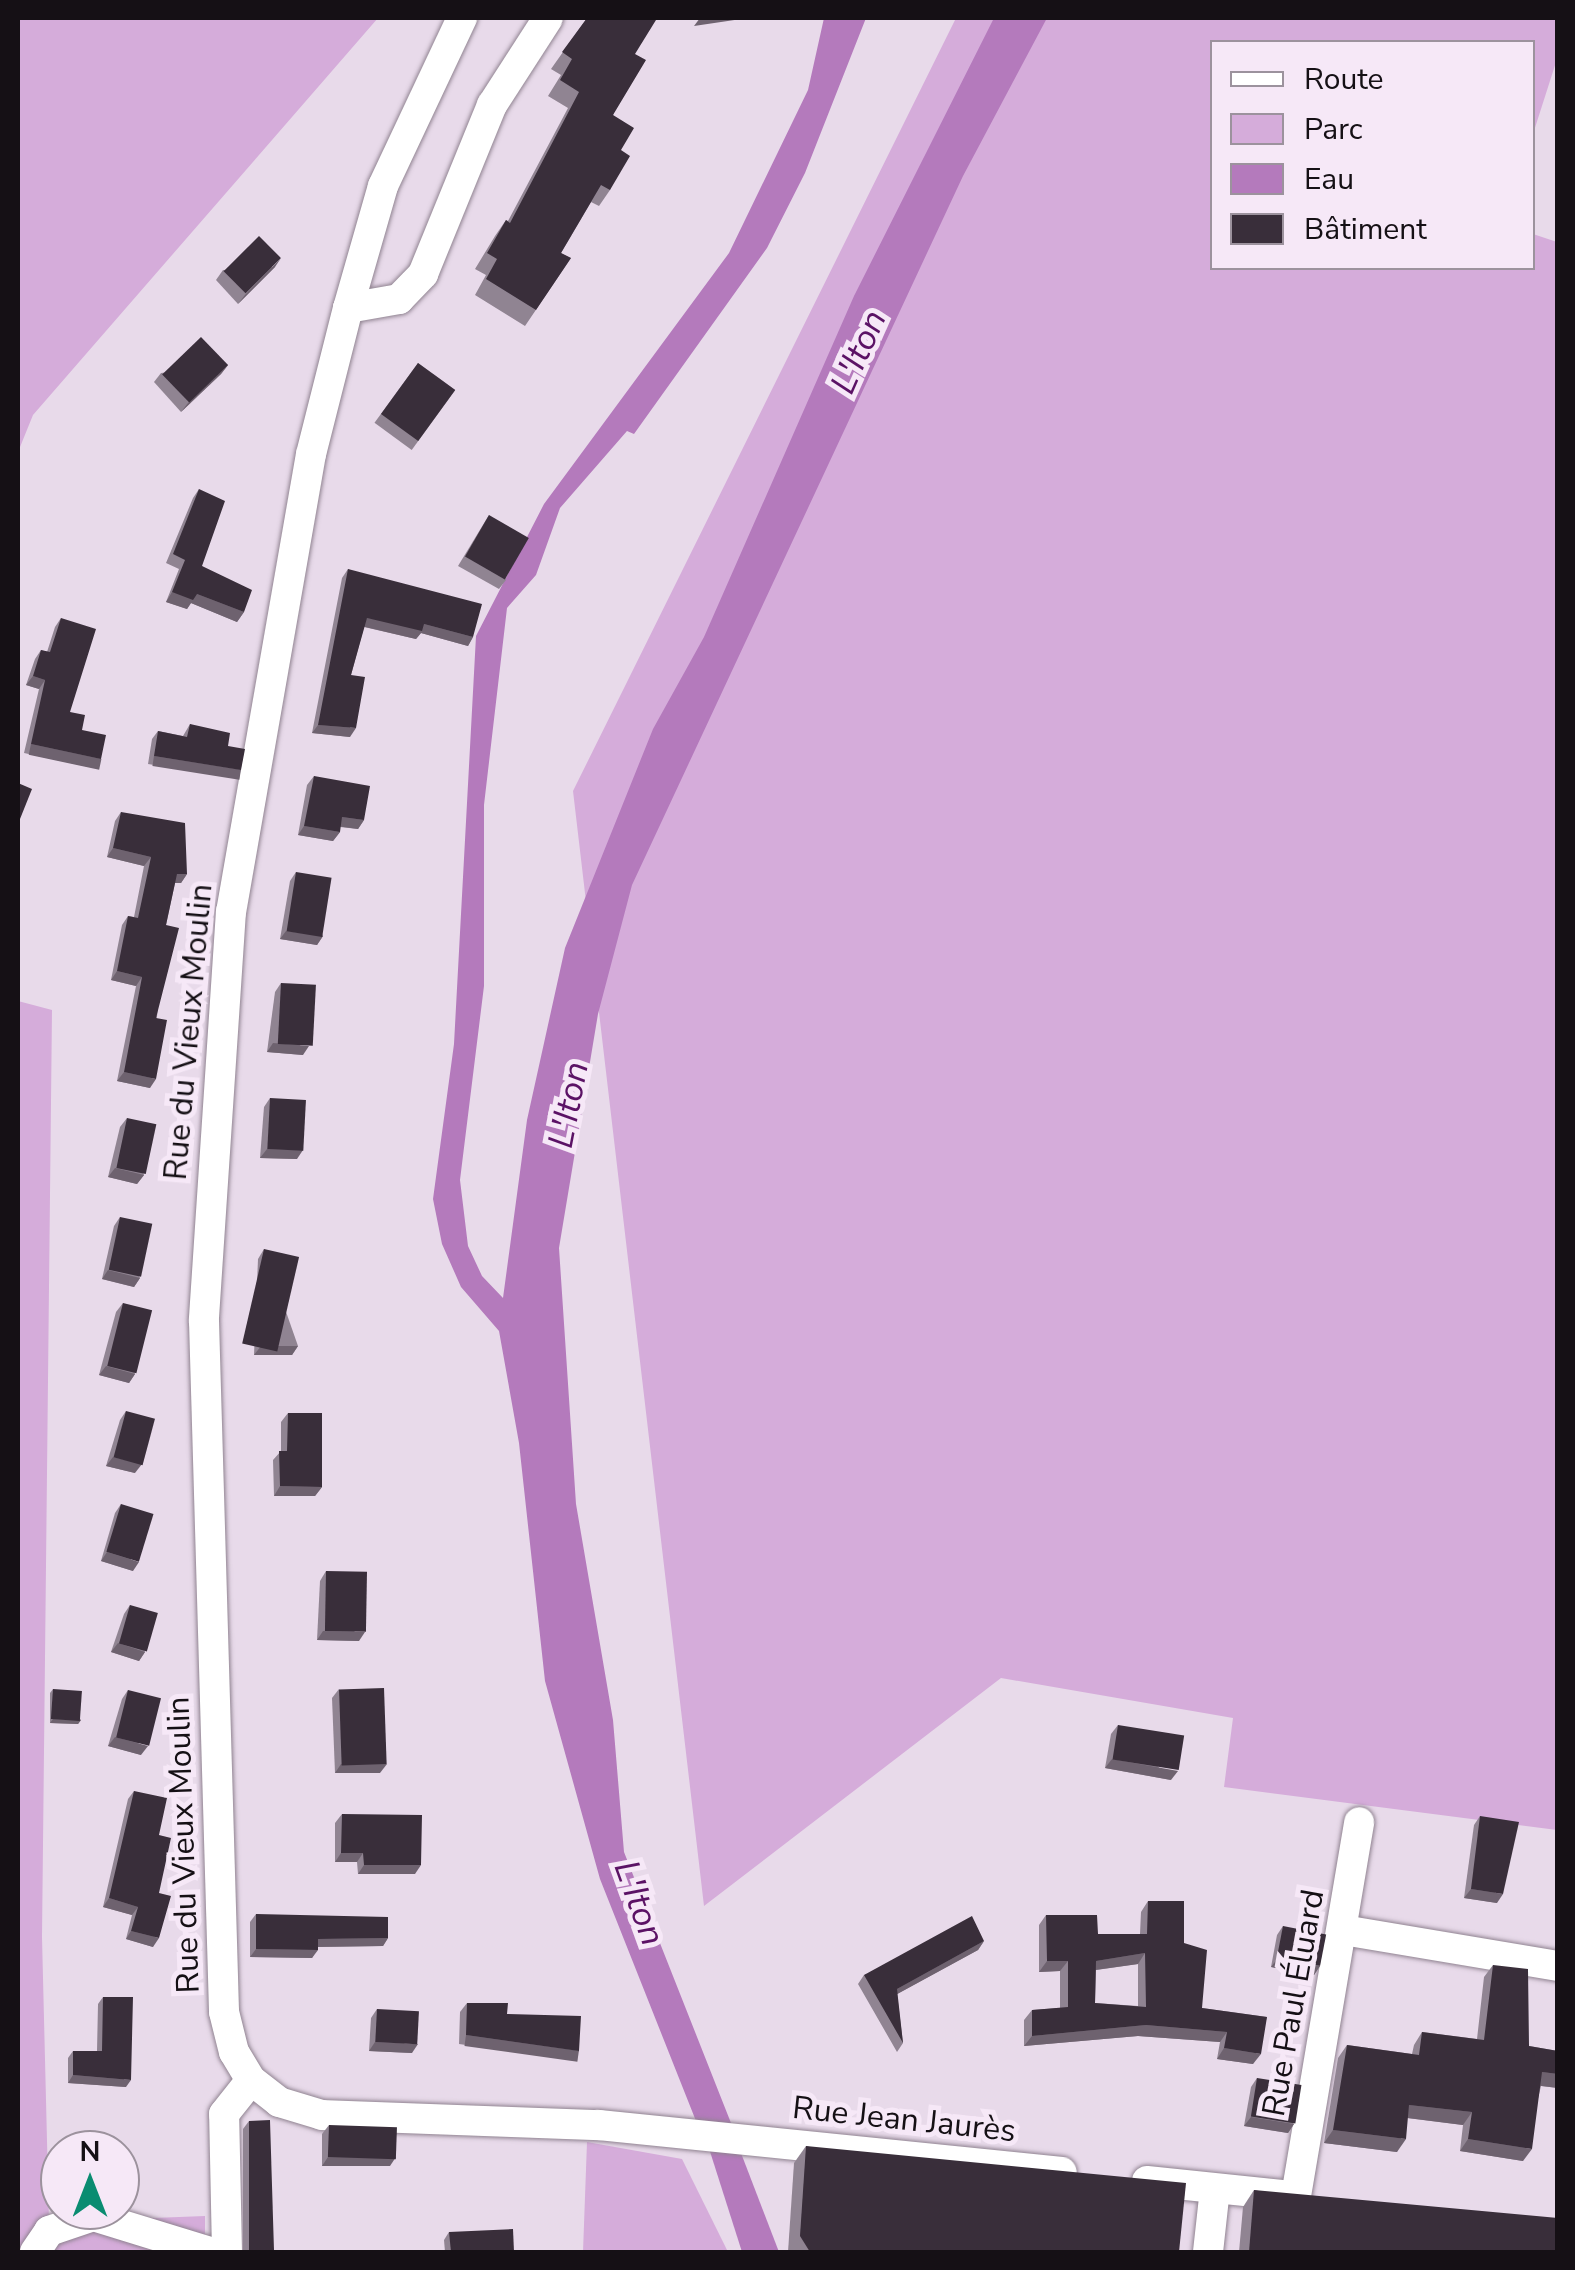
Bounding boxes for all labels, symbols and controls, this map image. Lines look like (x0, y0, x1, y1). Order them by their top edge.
legend (1210, 40, 1535, 270)
text: Route (1304, 59, 1384, 100)
text: Parc (1304, 109, 1363, 150)
text: Eau (1304, 159, 1354, 200)
text: Bâtiment (1304, 209, 1427, 250)
water label: L'Iton (822, 304, 896, 400)
street label: Rue du Vieux Moulin (157, 882, 221, 1182)
water label: L'Iton (540, 1058, 598, 1152)
street label: Rue du Vieux Moulin (160, 1696, 208, 1994)
water label: L'Iton (604, 1855, 674, 1951)
street label: Rue Paul Éluard (1255, 1887, 1333, 2119)
street label: Rue Jean Jaurès (790, 2089, 1018, 2151)
north arrow (40, 2130, 140, 2230)
text: N (80, 2133, 100, 2171)

